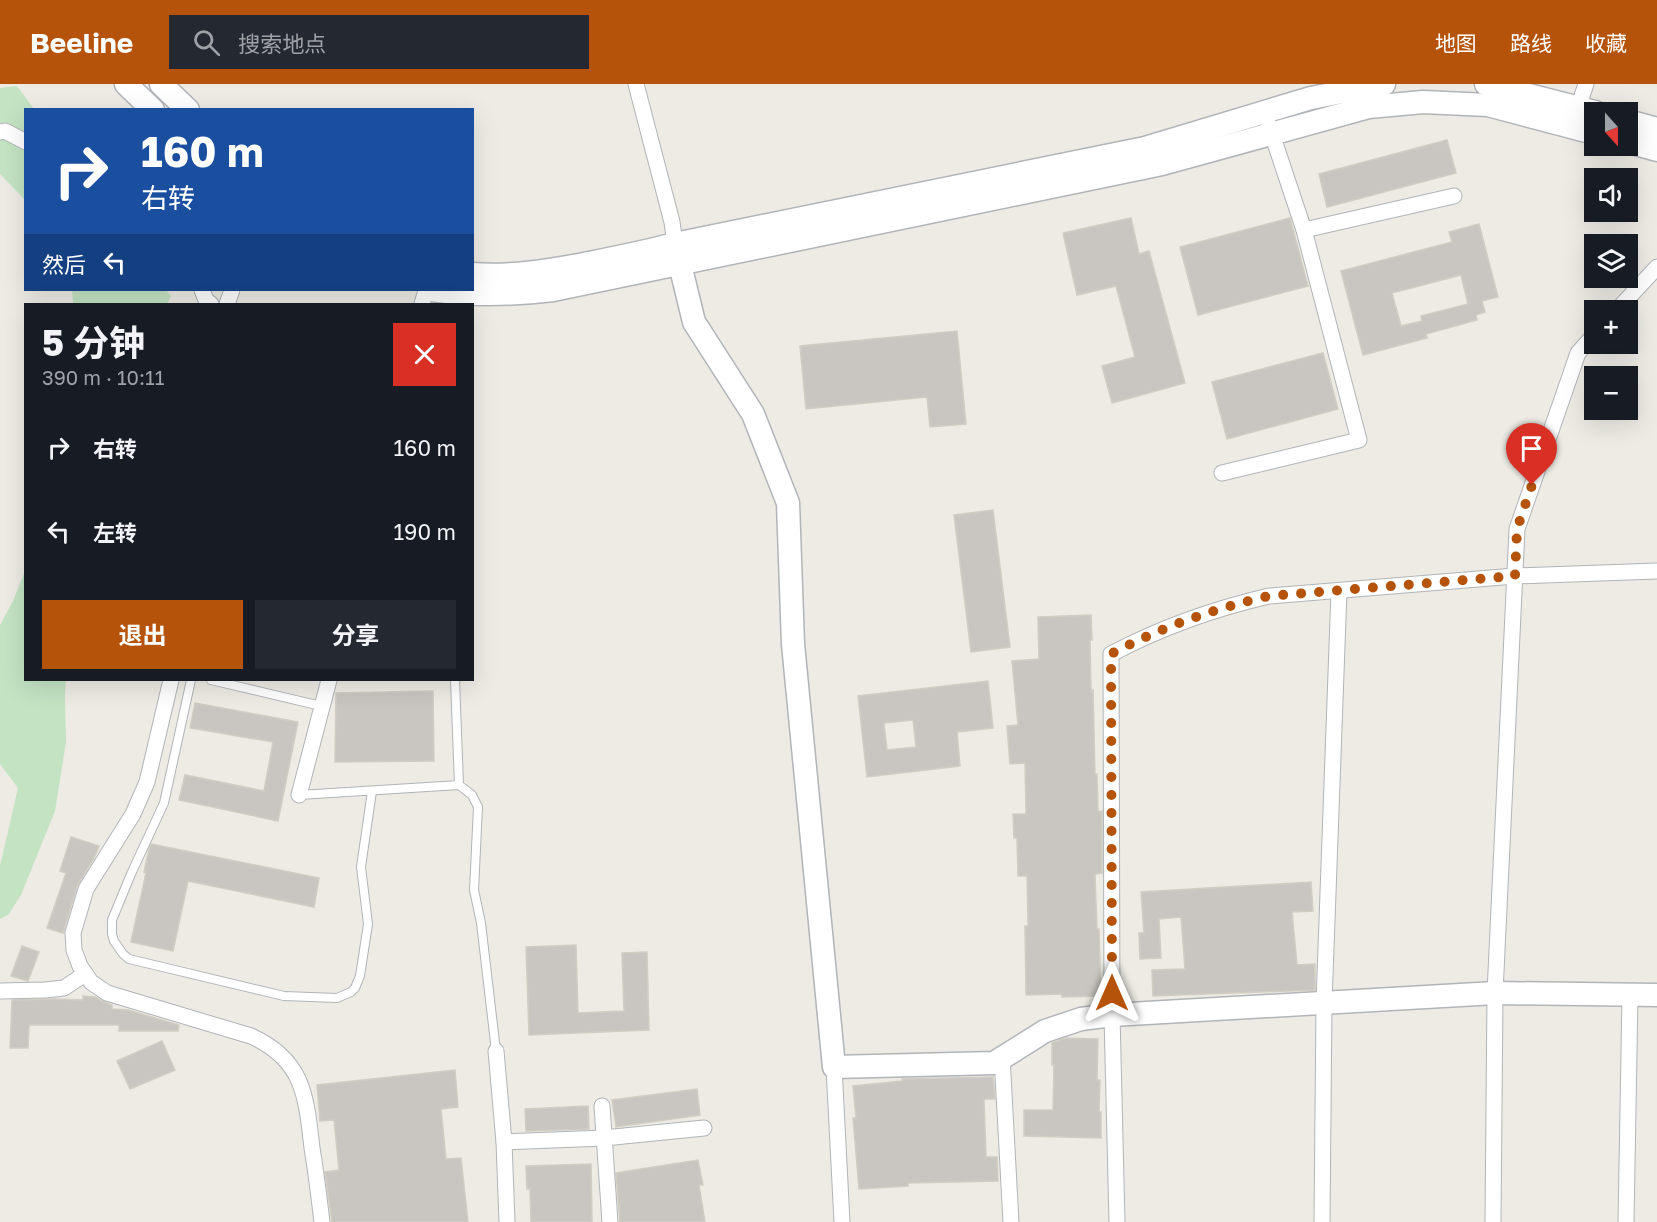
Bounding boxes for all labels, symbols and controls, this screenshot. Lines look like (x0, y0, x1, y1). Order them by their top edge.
search box (169, 15, 589, 69)
text: Beeline (30, 26, 133, 59)
icon: search (190, 26, 223, 59)
text: 搜索地点 (238, 30, 326, 57)
text: 地图 (1435, 30, 1477, 56)
text: 路线 (1510, 30, 1552, 56)
text: 收藏 (1585, 30, 1627, 56)
north arrow (1584, 102, 1638, 156)
map controls (1584, 102, 1638, 420)
text: 160 m (141, 126, 264, 176)
icon: right (42, 132, 120, 210)
button: sound (1584, 168, 1638, 222)
text: 右转 (141, 182, 195, 214)
button: layers (1584, 234, 1638, 288)
icon: left (98, 246, 131, 279)
text: 然后 (42, 251, 86, 278)
button: + (1584, 300, 1638, 354)
text: 5 分钟 (42, 321, 145, 364)
button: close (393, 323, 456, 386)
text: 390 m · 10:11 (42, 365, 164, 389)
button: − (1584, 366, 1638, 420)
pin (1506, 423, 1557, 485)
icon: right (42, 431, 75, 464)
icon: arrive (1515, 432, 1548, 465)
text: 160 m (393, 434, 456, 461)
text: 右转 (93, 435, 137, 462)
icon: left (42, 515, 75, 548)
text: 190 m (393, 518, 456, 545)
text: 左转 (93, 519, 137, 546)
button: 退出 (42, 600, 243, 669)
button: 分享 (255, 600, 456, 669)
position arrow (1080, 961, 1144, 1025)

